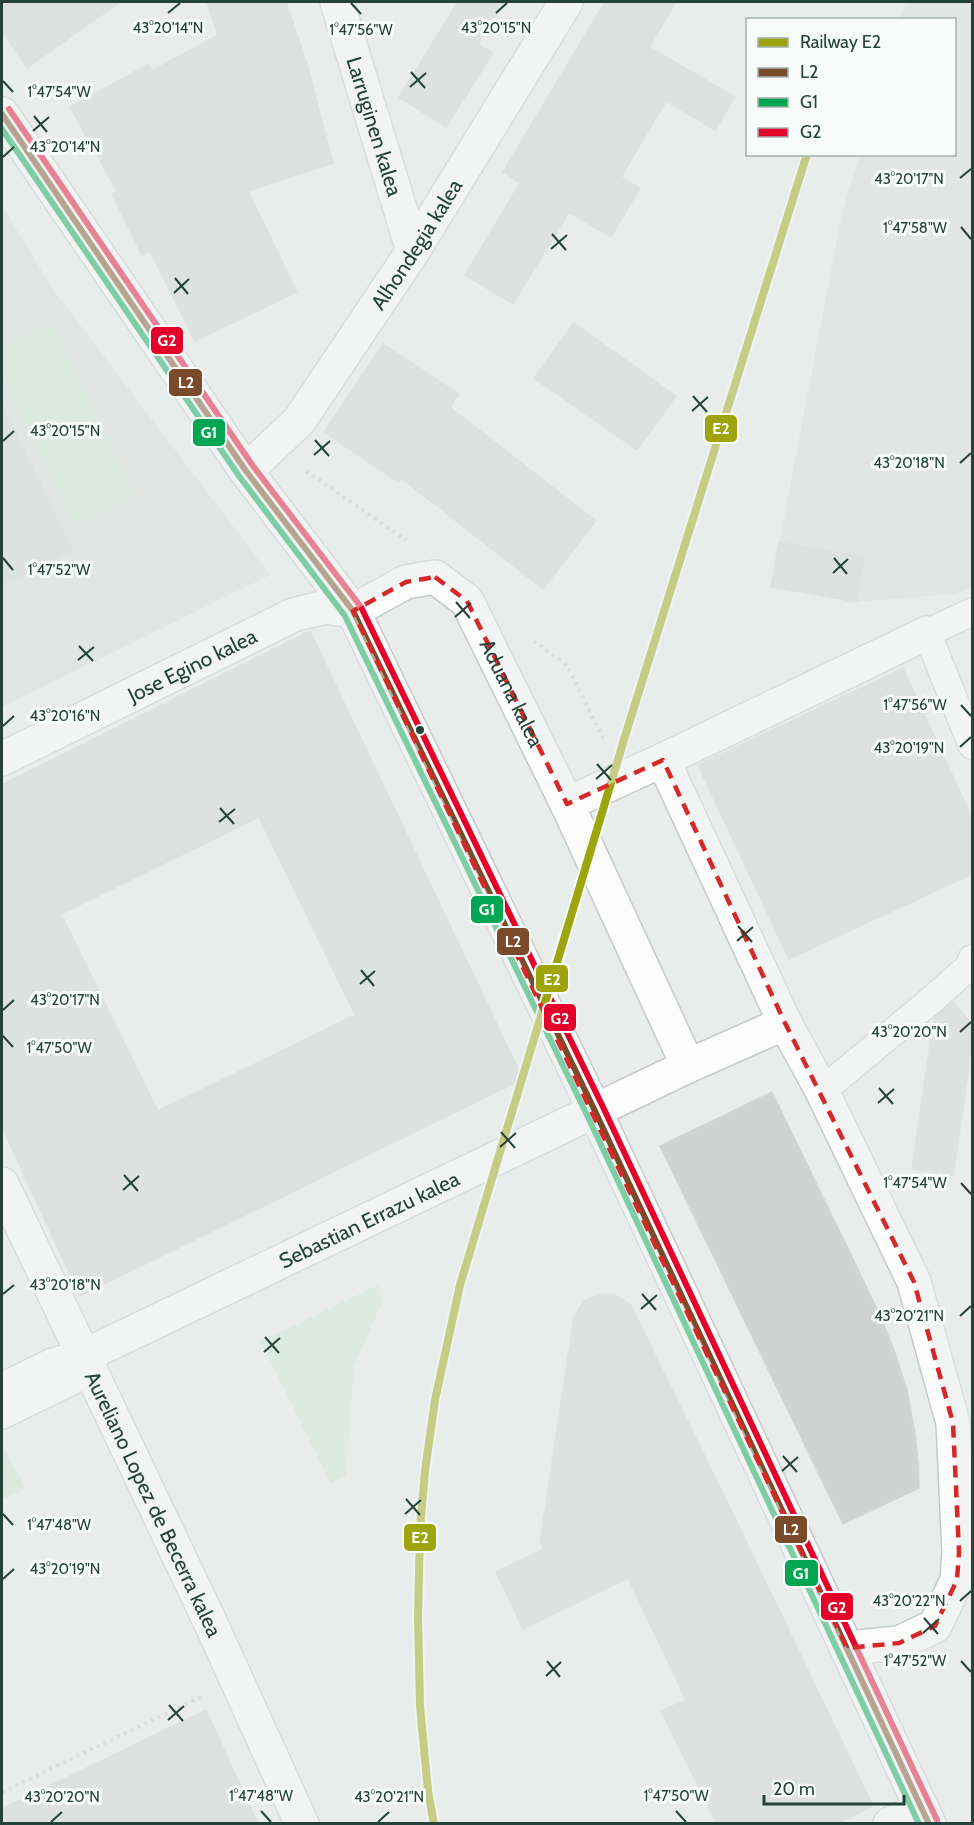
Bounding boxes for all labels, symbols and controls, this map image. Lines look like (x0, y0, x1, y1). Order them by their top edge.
legend (746, 18, 956, 156)
text: 43°20'14"N (133, 19, 203, 37)
text: 43°20'15"N (461, 19, 531, 37)
text: 1°47'56"W (329, 21, 393, 39)
text: Railway E2 (800, 31, 881, 53)
street label: Larruginen kalea (342, 54, 408, 199)
text: L2 (800, 61, 818, 83)
text: 1°47'54"W (27, 83, 91, 101)
text: G1 (800, 91, 818, 113)
text: G2 (800, 121, 822, 143)
text: 43°20'14"N (30, 138, 100, 156)
text: 43°20'17"N (874, 170, 944, 188)
street label: Alhondegia kalea (365, 174, 467, 314)
text: 1°47'58"W (883, 219, 948, 237)
line badge: G2 (150, 326, 184, 355)
text: G2 (157, 331, 177, 350)
line badge: L2 (168, 368, 203, 397)
text: L2 (178, 373, 194, 392)
line badge: E2 (704, 414, 738, 443)
line badge: G1 (192, 418, 226, 447)
text: E2 (712, 419, 730, 438)
text: 43°20'15"N (30, 422, 100, 440)
text: G1 (201, 423, 217, 442)
text: 43°20'18"N (873, 454, 945, 472)
text: 1°47'52"W (28, 561, 91, 579)
street label: Jose Egino kalea (123, 623, 261, 708)
street label: Aduana kalea (475, 635, 549, 751)
text: 1°47'56"W (883, 696, 947, 714)
text: 43°20'16"N (30, 707, 100, 725)
unlabelled marker (414, 724, 426, 736)
text: 43°20'19"N (874, 739, 944, 757)
line badge: G1 (470, 895, 504, 924)
text: G1 (479, 900, 495, 919)
line badge: L2 (496, 927, 530, 956)
text: L2 (505, 932, 521, 951)
line badge: E2 (535, 964, 569, 993)
text: E2 (543, 970, 561, 989)
text: 43°20'17"N (30, 991, 100, 1009)
line badge: G2 (543, 1003, 577, 1032)
text: G2 (550, 1009, 570, 1028)
text: 43°20'20"N (871, 1023, 947, 1041)
text: 1°47'50"W (26, 1039, 92, 1057)
street label: Sebastian Errazu kalea (275, 1165, 463, 1273)
text: 1°47'54"W (883, 1174, 947, 1192)
text: 43°20'18"N (29, 1276, 101, 1294)
text: 43°20'21"N (874, 1307, 944, 1325)
street label: Aureliano Lopez de Becerra kalea (80, 1367, 228, 1640)
line badge: L2 (774, 1515, 808, 1544)
text: 1°47'48"W (27, 1516, 92, 1534)
text: L2 (783, 1520, 799, 1539)
line badge: E2 (403, 1523, 437, 1552)
text: E2 (411, 1528, 429, 1547)
line badge: G1 (784, 1559, 819, 1587)
text: 43°20'19"N (30, 1560, 100, 1578)
text: G1 (793, 1564, 809, 1583)
line badge: G2 (820, 1592, 854, 1621)
text: 43°20'22"N (872, 1592, 946, 1610)
text: G2 (827, 1598, 847, 1617)
text: 1°47'52"W (884, 1652, 947, 1670)
scale bar (764, 1768, 904, 1806)
text: 20 m (773, 1778, 815, 1800)
text: 1°47'48"W (229, 1787, 294, 1805)
text: 1°47'50"W (643, 1787, 709, 1805)
text: 43°20'20"N (24, 1788, 100, 1806)
text: 43°20'21"N (354, 1788, 424, 1806)

